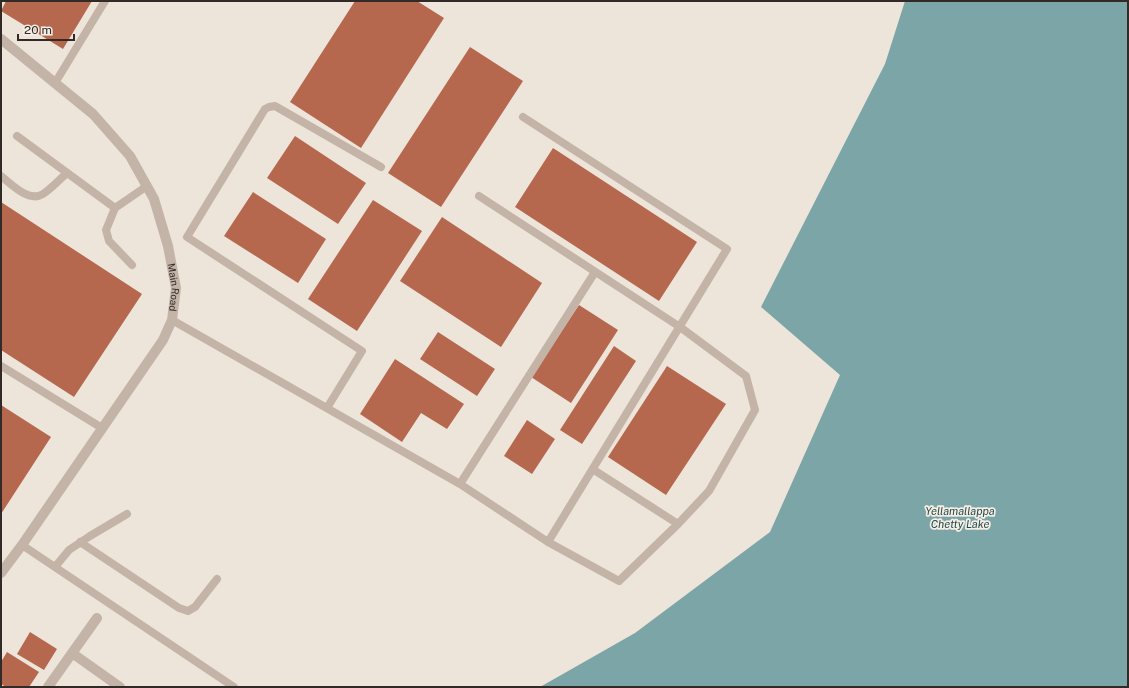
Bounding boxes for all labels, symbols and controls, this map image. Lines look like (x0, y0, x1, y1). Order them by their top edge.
scale bar (18, 16, 74, 42)
text: 20 m (24, 23, 52, 37)
street label: Main Road (165, 262, 182, 312)
water label: Yellamallappa Chetty Lake (925, 505, 995, 530)

